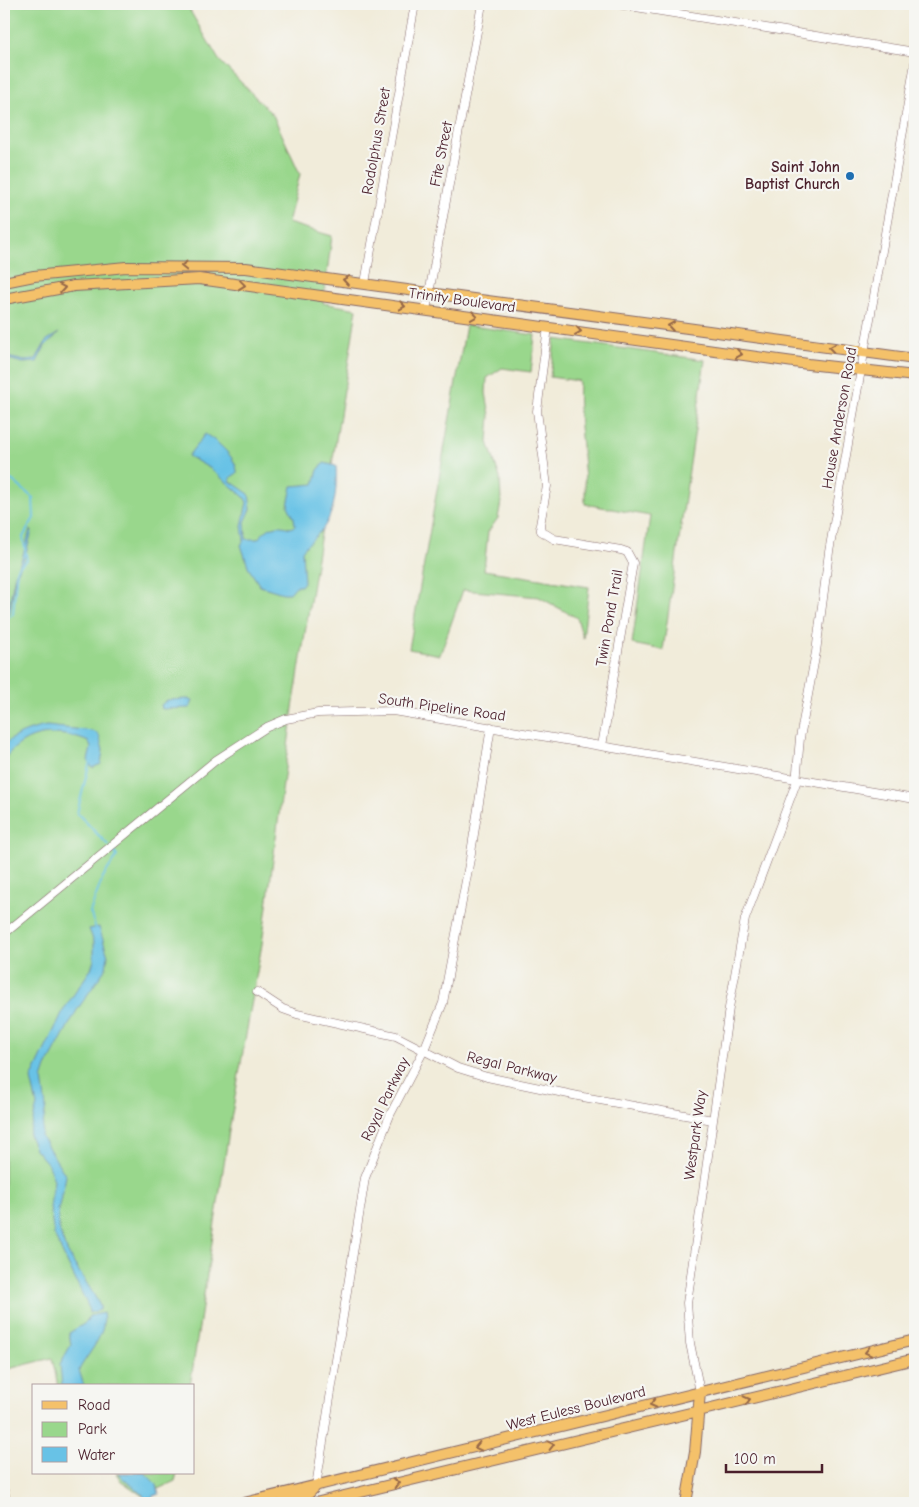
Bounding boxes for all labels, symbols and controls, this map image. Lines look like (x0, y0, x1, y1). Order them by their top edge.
street label: Rodolphus Street (358, 85, 394, 196)
street label: Fite Street (426, 119, 456, 188)
place label: Saint John Baptist Church (745, 158, 840, 193)
marker: Saint John Baptist Church (844, 170, 856, 182)
one-way arrow (180, 261, 188, 272)
one-way arrow (342, 276, 350, 286)
one-way arrow (237, 279, 246, 289)
one-way arrow (58, 283, 67, 293)
street label: Trinity Boulevard (407, 284, 517, 316)
one-way arrow (398, 301, 407, 311)
one-way arrow (470, 311, 479, 321)
one-way arrow (667, 321, 675, 332)
one-way arrow (575, 325, 583, 336)
one-way arrow (828, 343, 836, 354)
street label: House Anderson Road (818, 346, 860, 490)
one-way arrow (735, 348, 743, 359)
street label: Twin Pond Trail (592, 568, 626, 668)
street label: South Pipeline Road (377, 689, 507, 725)
street label: Regal Parkway (465, 1047, 559, 1087)
street label: Royal Parkway (357, 1054, 413, 1144)
street label: Westpark Way (680, 1089, 710, 1181)
one-way arrow (863, 1346, 872, 1357)
street label: West Euless Boulevard (504, 1382, 648, 1434)
legend (32, 1384, 195, 1474)
one-way arrow (742, 1395, 751, 1406)
text: Road (78, 1396, 110, 1414)
one-way arrow (648, 1398, 657, 1409)
text: Park (78, 1420, 107, 1438)
one-way arrow (547, 1440, 556, 1451)
one-way arrow (473, 1441, 482, 1452)
scale bar (726, 1442, 823, 1474)
text: Water (78, 1446, 115, 1464)
text: 100 m (734, 1450, 776, 1468)
one-way arrow (391, 1478, 400, 1489)

